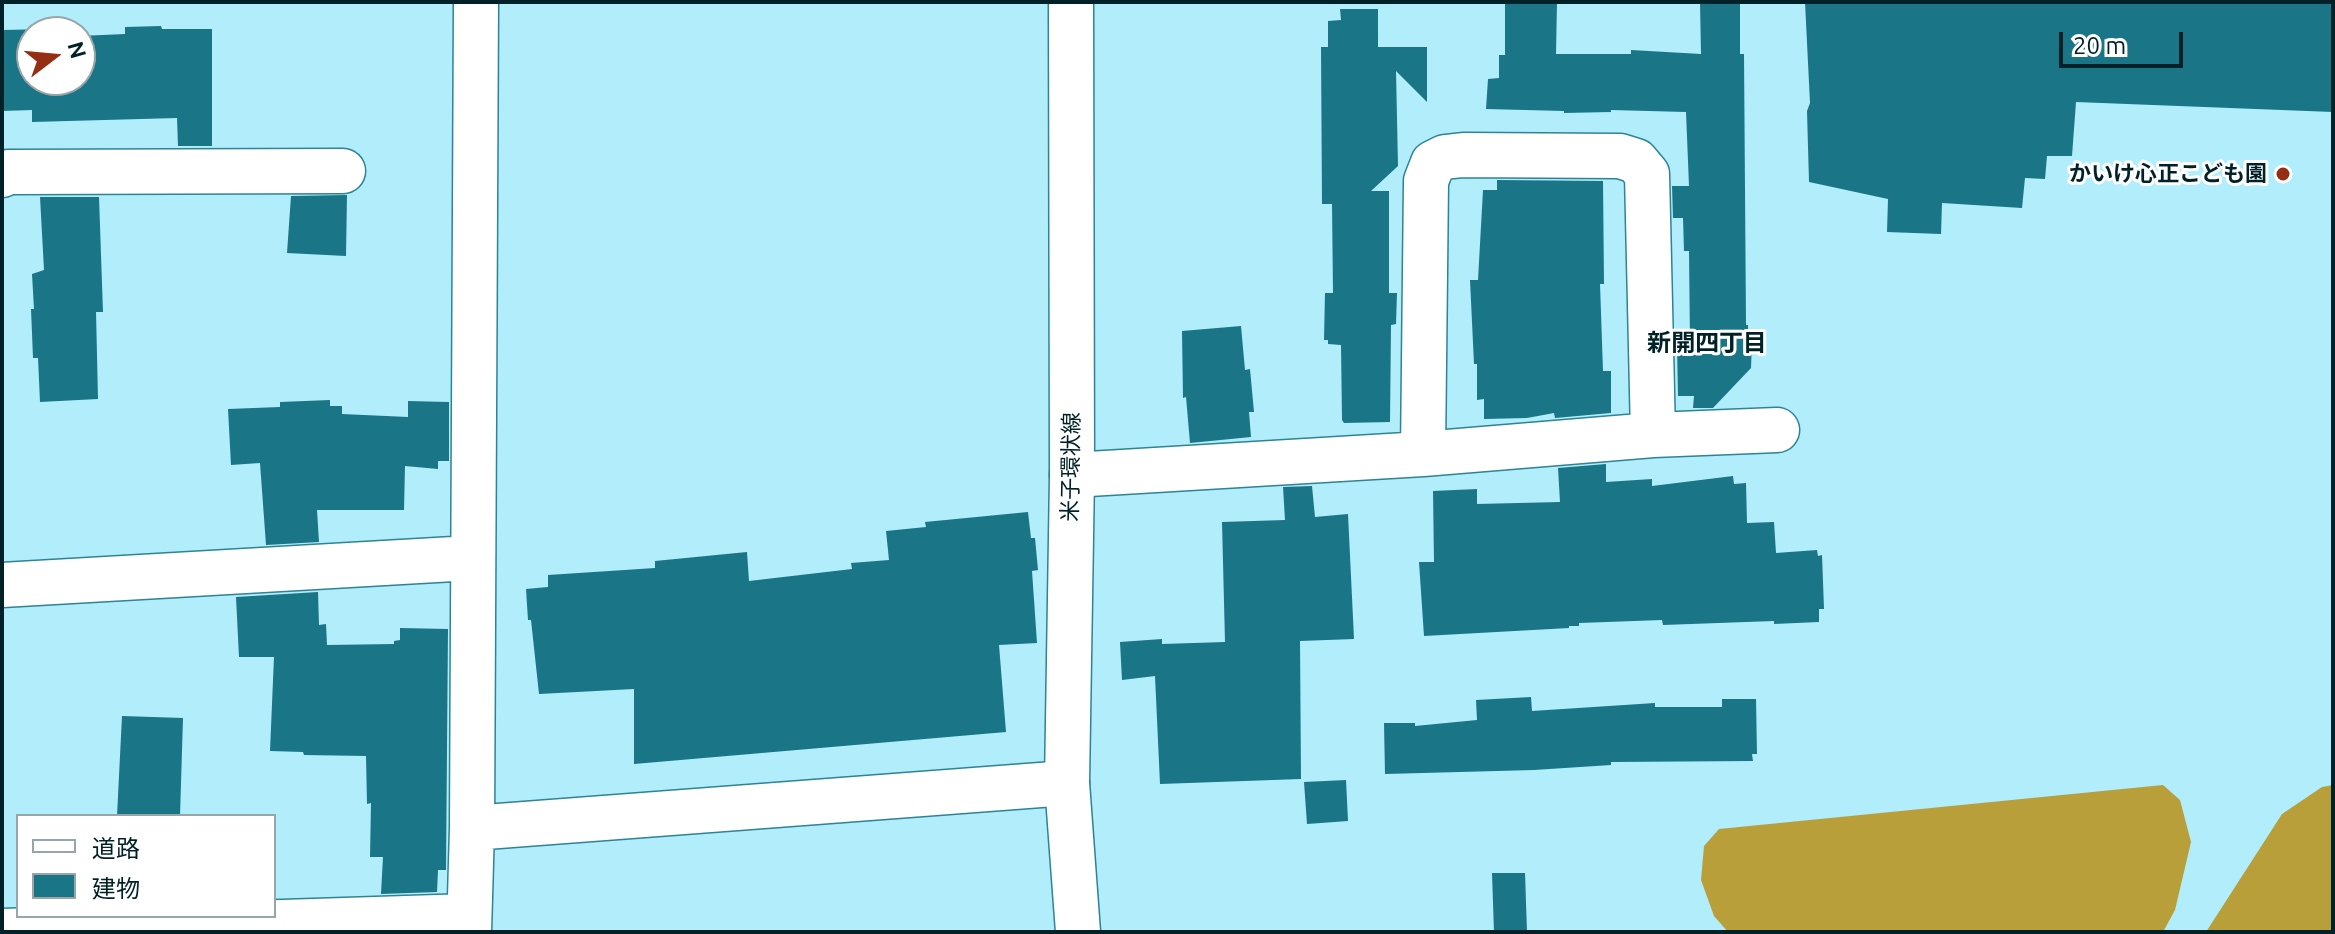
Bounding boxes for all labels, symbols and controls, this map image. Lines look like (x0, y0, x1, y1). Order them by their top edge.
north arrow (16, 16, 96, 96)
scale bar (2063, 16, 2187, 66)
text: 20 m (2073, 32, 2126, 59)
text: N (63, 38, 92, 61)
place label: かいけ心正こども園 (2069, 161, 2267, 187)
marker: かいけ心正こども園 (2274, 165, 2292, 183)
district label: 新開四丁目 (1647, 329, 1767, 357)
street label: 米子環状線 (1057, 412, 1085, 522)
legend (16, 814, 276, 918)
text: 道路 (92, 835, 140, 862)
text: 建物 (92, 875, 140, 902)

